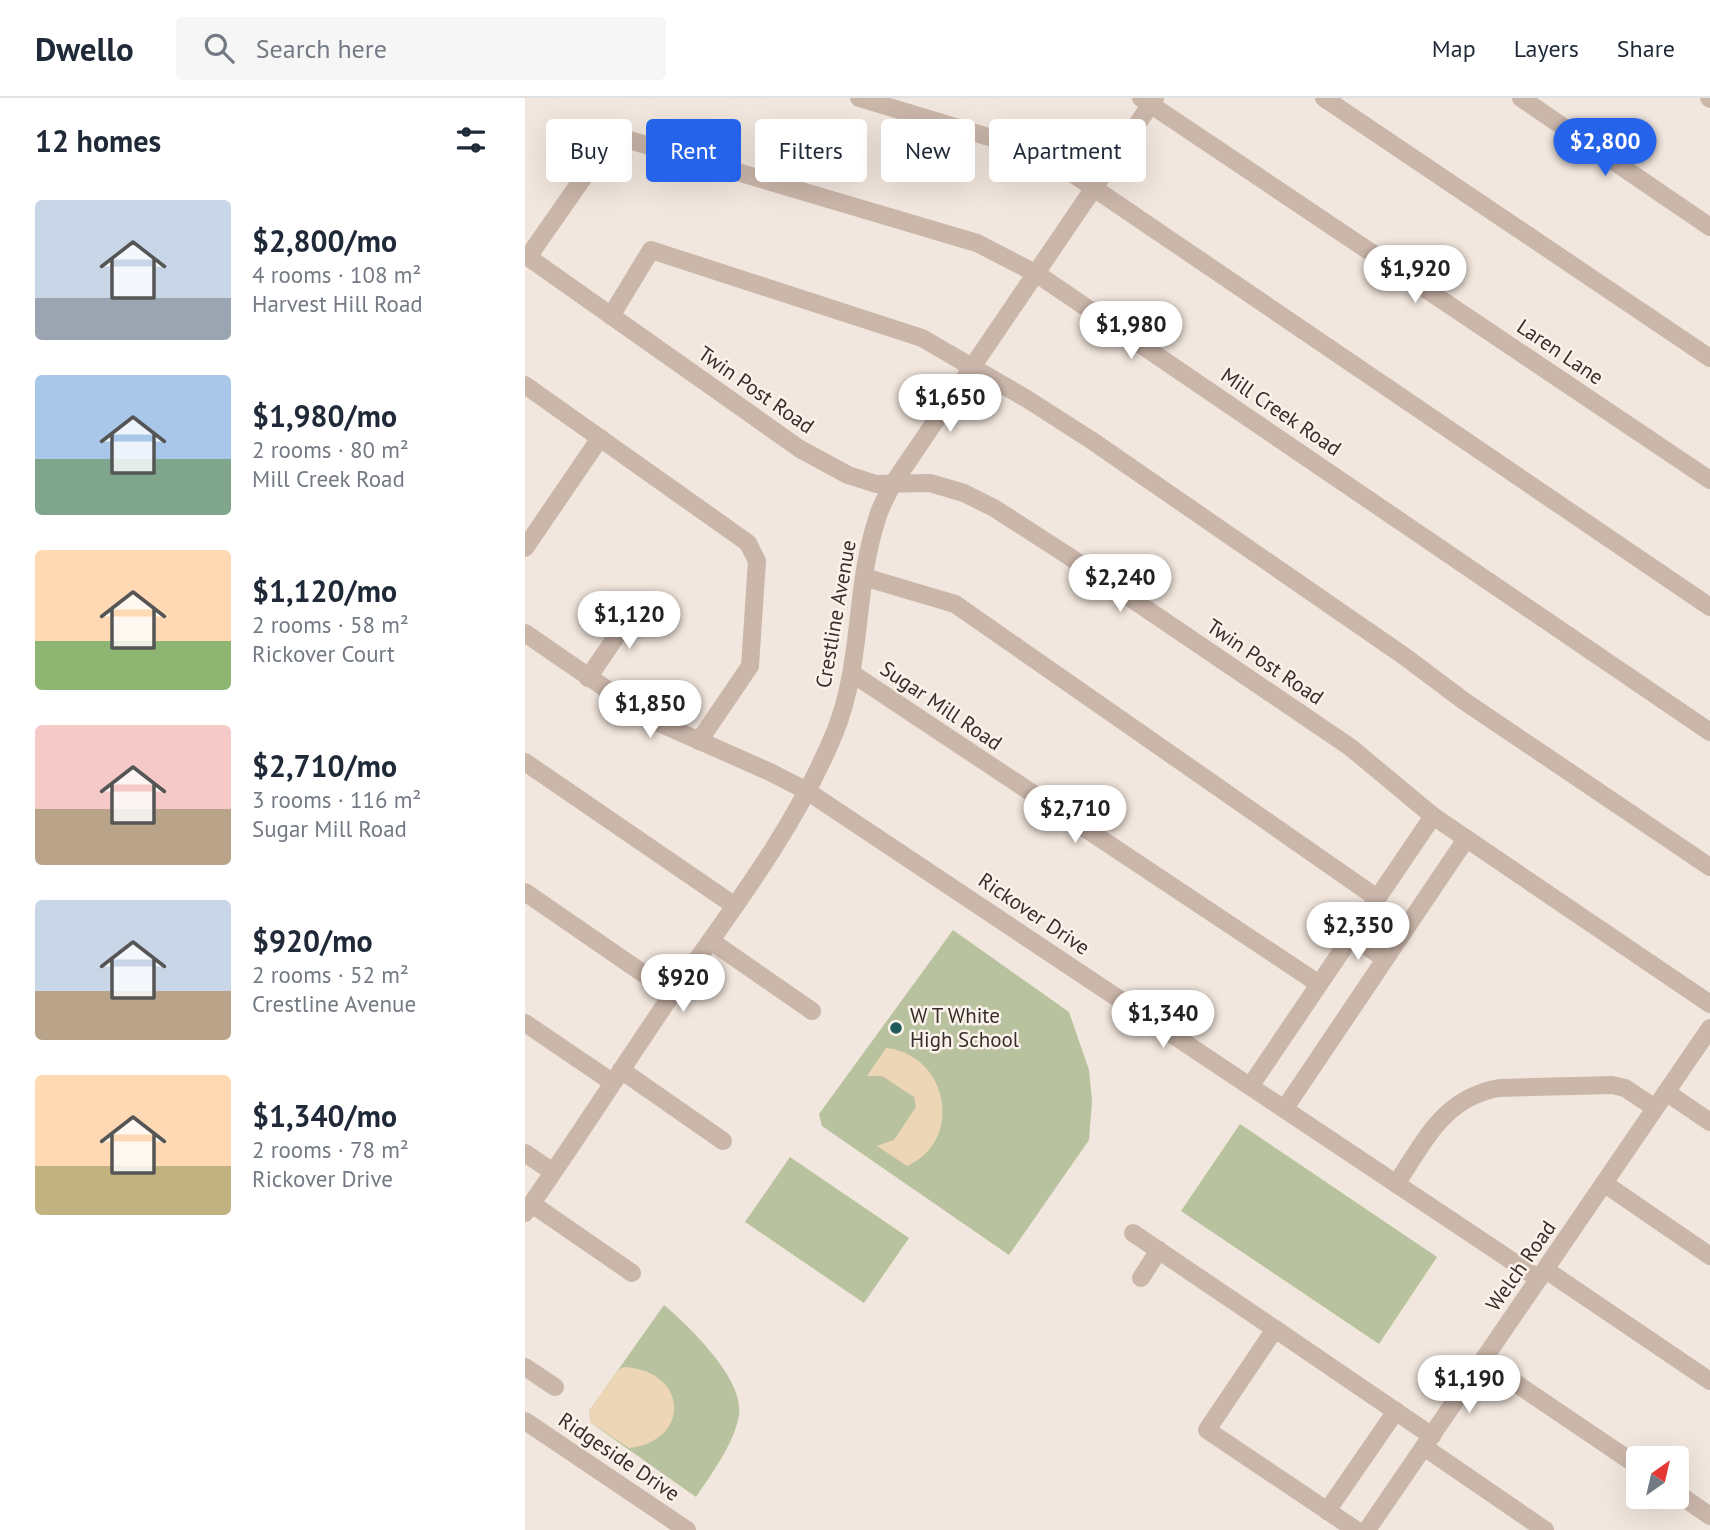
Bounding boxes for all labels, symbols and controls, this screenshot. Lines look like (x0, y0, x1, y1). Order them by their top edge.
search box (176, 17, 666, 80)
text: Dwello (35, 27, 134, 70)
icon: search (200, 29, 238, 67)
text: Search here (256, 32, 387, 65)
text: Map (1432, 33, 1476, 64)
text: Layers (1514, 33, 1579, 64)
text: Share (1617, 33, 1675, 64)
pin: $2,800 (1548, 118, 1662, 178)
chip: Buy (546, 119, 632, 182)
chip: Rent (646, 119, 741, 182)
chip: Filters (755, 119, 867, 182)
chip: New (881, 119, 975, 182)
chip: Apartment (989, 119, 1146, 182)
text: 12 homes (35, 121, 161, 160)
icon: filters (452, 121, 490, 159)
text: $2,800 (1569, 126, 1641, 155)
text: $2,800/mo (252, 221, 397, 260)
icon: home (91, 228, 175, 312)
pin: $1,920 (1358, 246, 1472, 305)
text: $1,920 (1379, 253, 1451, 282)
text: 4 rooms · 108 m² (252, 260, 421, 289)
text: Harvest Hill Road (252, 289, 423, 318)
pin: $1,980 (1074, 302, 1188, 361)
text: $1,980 (1095, 309, 1167, 338)
street label: Laren Lane (1512, 313, 1609, 390)
street label: Twin Post Road (693, 340, 819, 439)
street label: Mill Creek Road (1216, 361, 1347, 462)
pin: $1,650 (893, 374, 1007, 434)
text: $1,650 (914, 382, 986, 411)
text: $1,980/mo (252, 396, 397, 435)
icon: home (91, 403, 175, 487)
text: 2 rooms · 80 m² (252, 435, 409, 464)
text: Mill Creek Road (252, 464, 405, 493)
street label: Crestline Avenue (809, 538, 862, 690)
pin: $2,240 (1063, 554, 1177, 614)
text: $2,240 (1084, 562, 1156, 591)
text: $1,120/mo (252, 571, 397, 610)
icon: home (91, 578, 175, 662)
pin: $1,120 (572, 592, 686, 651)
text: $1,120 (593, 599, 665, 628)
text: 2 rooms · 58 m² (252, 610, 409, 639)
street label: Twin Post Road (1202, 613, 1329, 711)
text: Rickover Court (252, 639, 395, 668)
street label: Sugar Mill Road (875, 655, 1007, 756)
pin: $1,850 (593, 680, 707, 740)
text: $1,850 (614, 688, 686, 717)
text: $2,710/mo (252, 746, 397, 785)
icon: home (91, 753, 175, 837)
text: 3 rooms · 116 m² (252, 785, 421, 814)
pin: $2,710 (1018, 786, 1132, 845)
text: $2,710 (1039, 793, 1111, 822)
text: Sugar Mill Road (252, 814, 407, 843)
street label: Rickover Drive (973, 866, 1095, 961)
pin: $2,350 (1301, 902, 1415, 962)
text: $2,350 (1322, 910, 1394, 939)
text: $920/mo (252, 921, 373, 960)
icon: home (91, 928, 175, 1012)
pin: $920 (642, 954, 724, 1014)
text: 2 rooms · 52 m² (252, 960, 409, 989)
text: $920 (657, 962, 709, 991)
text: Crestline Avenue (252, 989, 416, 1018)
pin: $1,340 (1106, 990, 1220, 1050)
text: $1,340 (1127, 998, 1199, 1027)
place label: W T White High School (910, 1002, 1019, 1053)
marker: W T White High School (888, 1020, 904, 1036)
text: $1,340/mo (252, 1096, 397, 1135)
icon: home (91, 1103, 175, 1187)
text: 2 rooms · 78 m² (252, 1135, 409, 1164)
text: Rickover Drive (252, 1164, 393, 1193)
street label: Welch Road (1480, 1215, 1562, 1316)
pin: $1,190 (1412, 1356, 1526, 1415)
text: $1,190 (1433, 1363, 1505, 1392)
street label: Ridgeside Drive (554, 1406, 685, 1507)
north arrow (1626, 1446, 1689, 1508)
map controls (1626, 1446, 1689, 1509)

